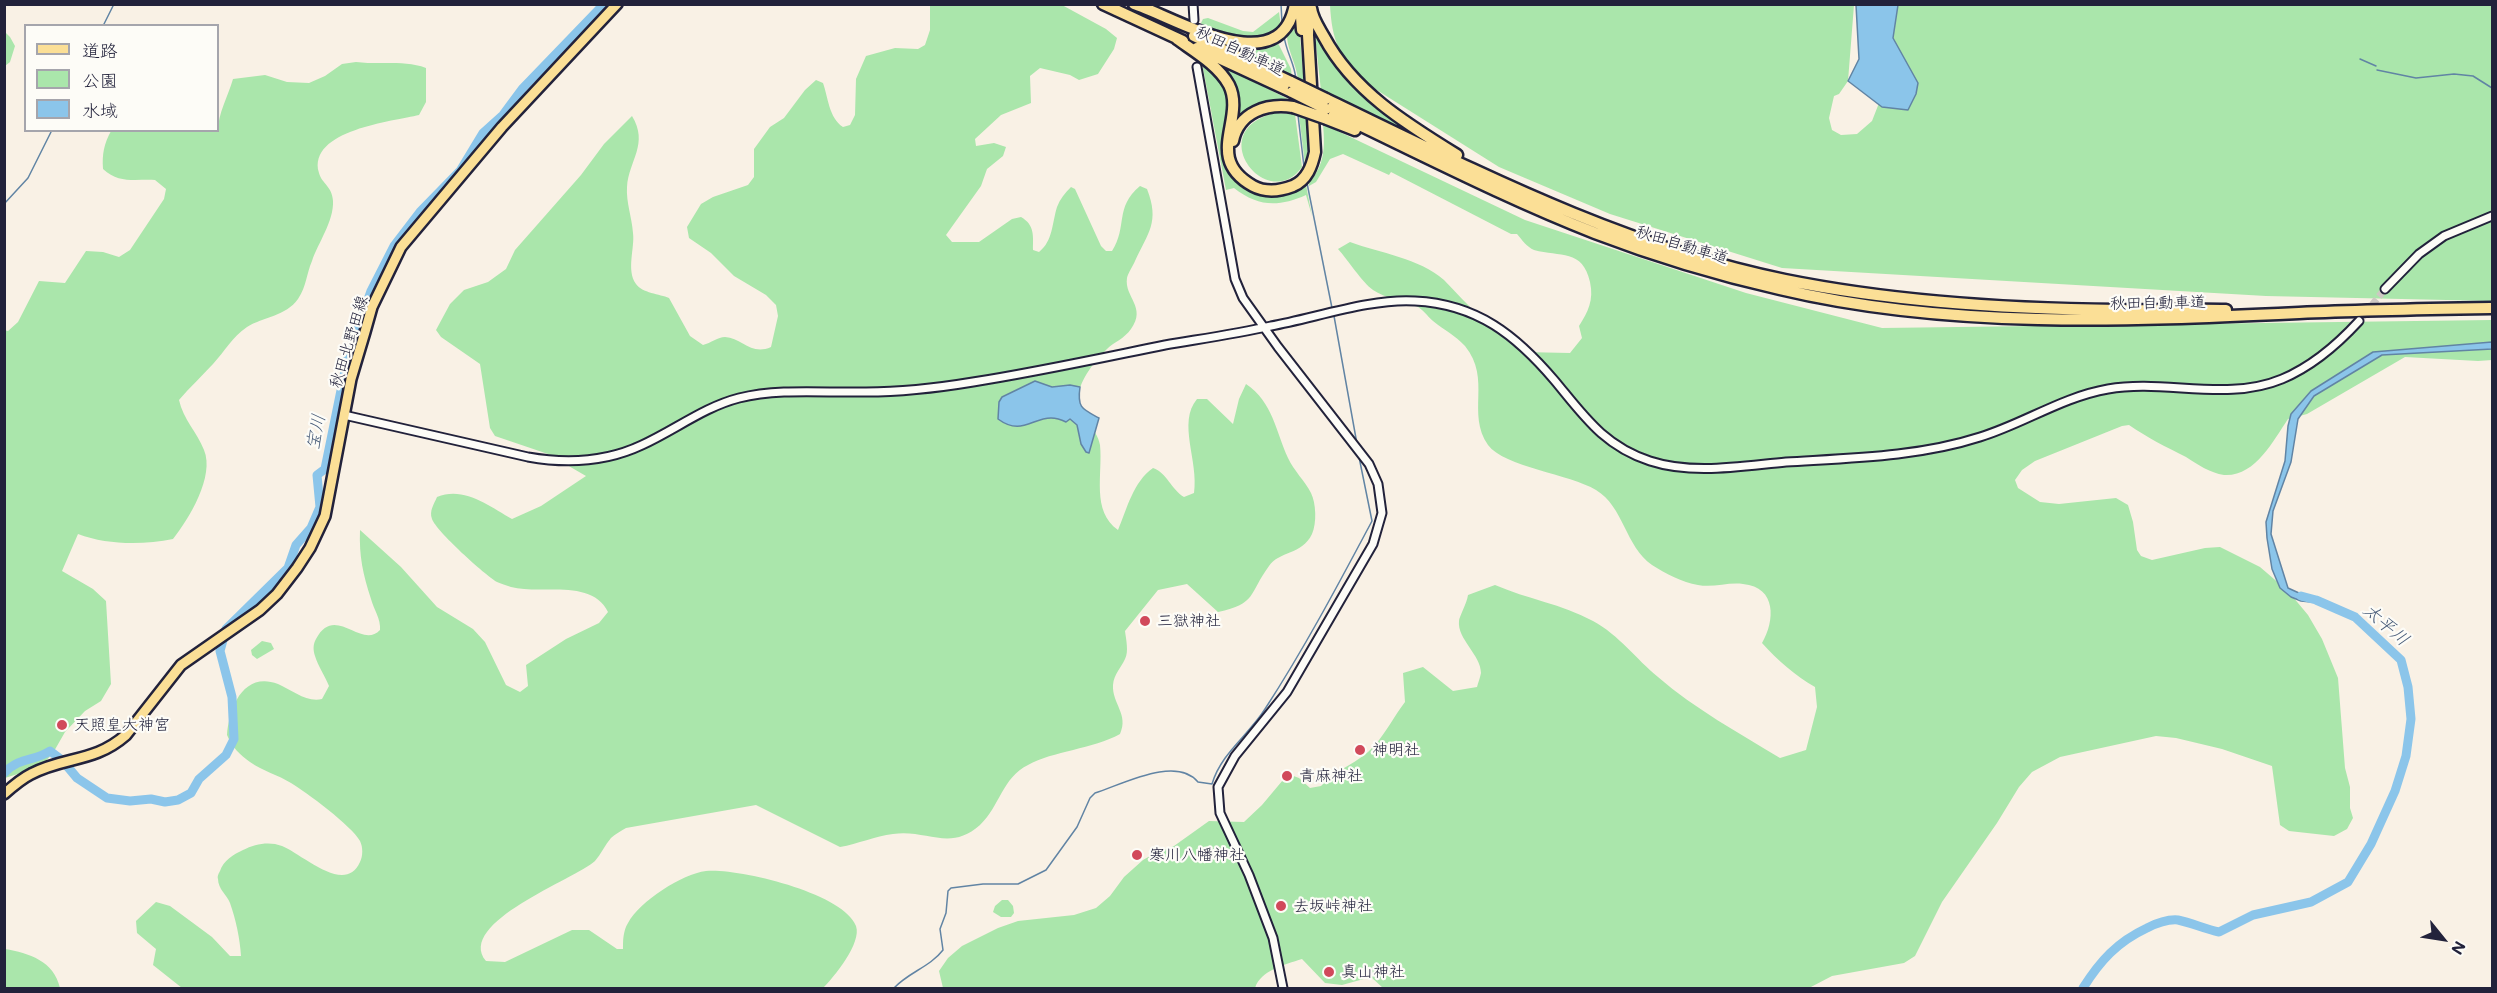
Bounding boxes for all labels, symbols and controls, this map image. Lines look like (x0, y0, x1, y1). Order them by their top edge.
street label: 秋田自動車道 (1192, 22, 1288, 80)
legend (24, 24, 219, 132)
text: 道路 (82, 38, 118, 62)
text: 公園 (82, 68, 118, 92)
text: 水域 (82, 98, 118, 122)
street label: 秋田自動車道 (1633, 222, 1731, 268)
street label: 秋田北野田線 (326, 293, 372, 391)
street label: 秋田自動車道 (2110, 293, 2206, 313)
water label: 宝川 (302, 412, 330, 452)
water label: 太平川 (2359, 599, 2413, 651)
place label: 三獄神社 (1157, 611, 1221, 631)
marker: 三獄神社 (1138, 614, 1152, 628)
place label: 天照皇大神宮 (74, 715, 170, 735)
marker: 天照皇大神宮 (55, 718, 69, 732)
place label: 神明社 (1372, 740, 1420, 760)
marker: 神明社 (1353, 743, 1367, 757)
place label: 青麻神社 (1299, 766, 1363, 786)
marker: 青麻神社 (1280, 769, 1294, 783)
place label: 寒川八幡神社 (1149, 845, 1245, 865)
marker: 寒川八幡神社 (1130, 848, 1144, 862)
place label: 去坂峠神社 (1293, 896, 1373, 916)
marker: 去坂峠神社 (1274, 899, 1288, 913)
north arrow (2413, 909, 2473, 969)
text: N (2447, 938, 2471, 959)
place label: 真山神社 (1341, 962, 1405, 982)
marker: 真山神社 (1322, 965, 1336, 979)

